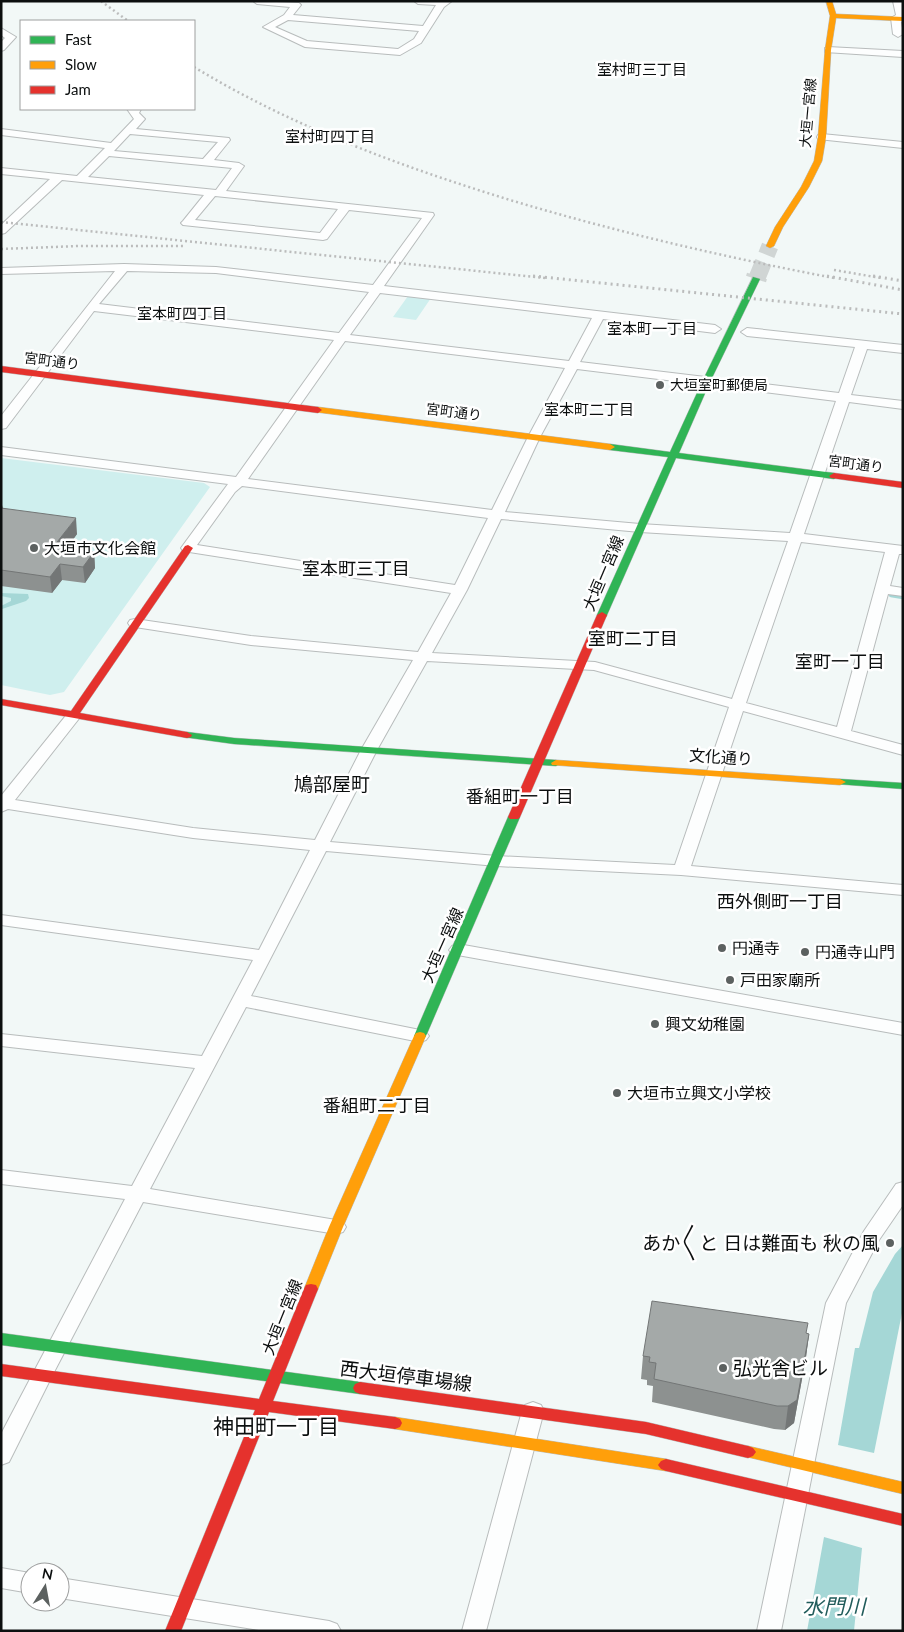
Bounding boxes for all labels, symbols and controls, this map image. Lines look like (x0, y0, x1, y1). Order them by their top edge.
legend (20, 20, 195, 110)
text: Fast (65, 30, 92, 48)
text: Slow (65, 55, 97, 73)
district label: 室村町三丁目 (597, 60, 687, 78)
street label: 大垣一宮線 (796, 77, 819, 149)
text: Jam (65, 80, 91, 98)
district label: 室村町四丁目 (285, 127, 375, 145)
district label: 室本町四丁目 (137, 304, 227, 322)
district label: 室本町一丁目 (607, 319, 697, 337)
street label: 宮町通り (23, 349, 81, 372)
place label: 大垣室町郵便局 (670, 376, 768, 393)
marker: 大垣室町郵便局 (654, 379, 666, 391)
street label: 宮町通り (425, 400, 483, 423)
district label: 室本町二丁目 (544, 400, 634, 418)
street label: 宮町通り (827, 452, 885, 475)
street label: 大垣一宮線 (578, 532, 627, 613)
place label: 大垣市文化会館 (44, 538, 156, 557)
marker: 大垣市文化会館 (28, 542, 40, 554)
district label: 室本町三丁目 (302, 557, 410, 579)
district label: 室町二丁目 (588, 627, 678, 649)
district label: 室町一丁目 (795, 650, 885, 672)
street label: 文化通り (688, 745, 754, 768)
district label: 鳩部屋町 (294, 772, 370, 795)
district label: 番組町一丁目 (466, 785, 574, 807)
district label: 西外側町一丁目 (717, 890, 843, 912)
street label: 大垣一宮線 (417, 904, 466, 985)
place label: 円通寺 (732, 938, 780, 957)
marker: 円通寺 (716, 942, 728, 954)
place label: 円通寺山門 (815, 942, 895, 961)
marker: 円通寺山門 (799, 946, 811, 958)
place label: 戸田家廟所 (740, 970, 820, 989)
marker: 戸田家廟所 (724, 974, 736, 986)
place label: 興文幼稚園 (665, 1014, 745, 1033)
marker: 興文幼稚園 (649, 1018, 661, 1030)
place label: 大垣市立興文小学校 (627, 1083, 771, 1102)
marker: 大垣市立興文小学校 (611, 1087, 623, 1099)
district label: 番組町二丁目 (323, 1094, 431, 1116)
place label: あか〱と 日は難面も 秋の風 (642, 1224, 880, 1261)
marker: あか〱と 日は難面も 秋の風 (884, 1237, 896, 1249)
street label: 大垣一宮線 (258, 1276, 305, 1357)
street label: 西大垣停車場線 (339, 1356, 473, 1395)
place label: 弘光舎ビル (733, 1356, 828, 1379)
marker: 弘光舎ビル (717, 1362, 729, 1374)
district label: 神田町一丁目 (213, 1413, 339, 1438)
north arrow (20, 1562, 70, 1612)
text: N (41, 1564, 54, 1583)
water label: 水門川 (803, 1593, 867, 1618)

